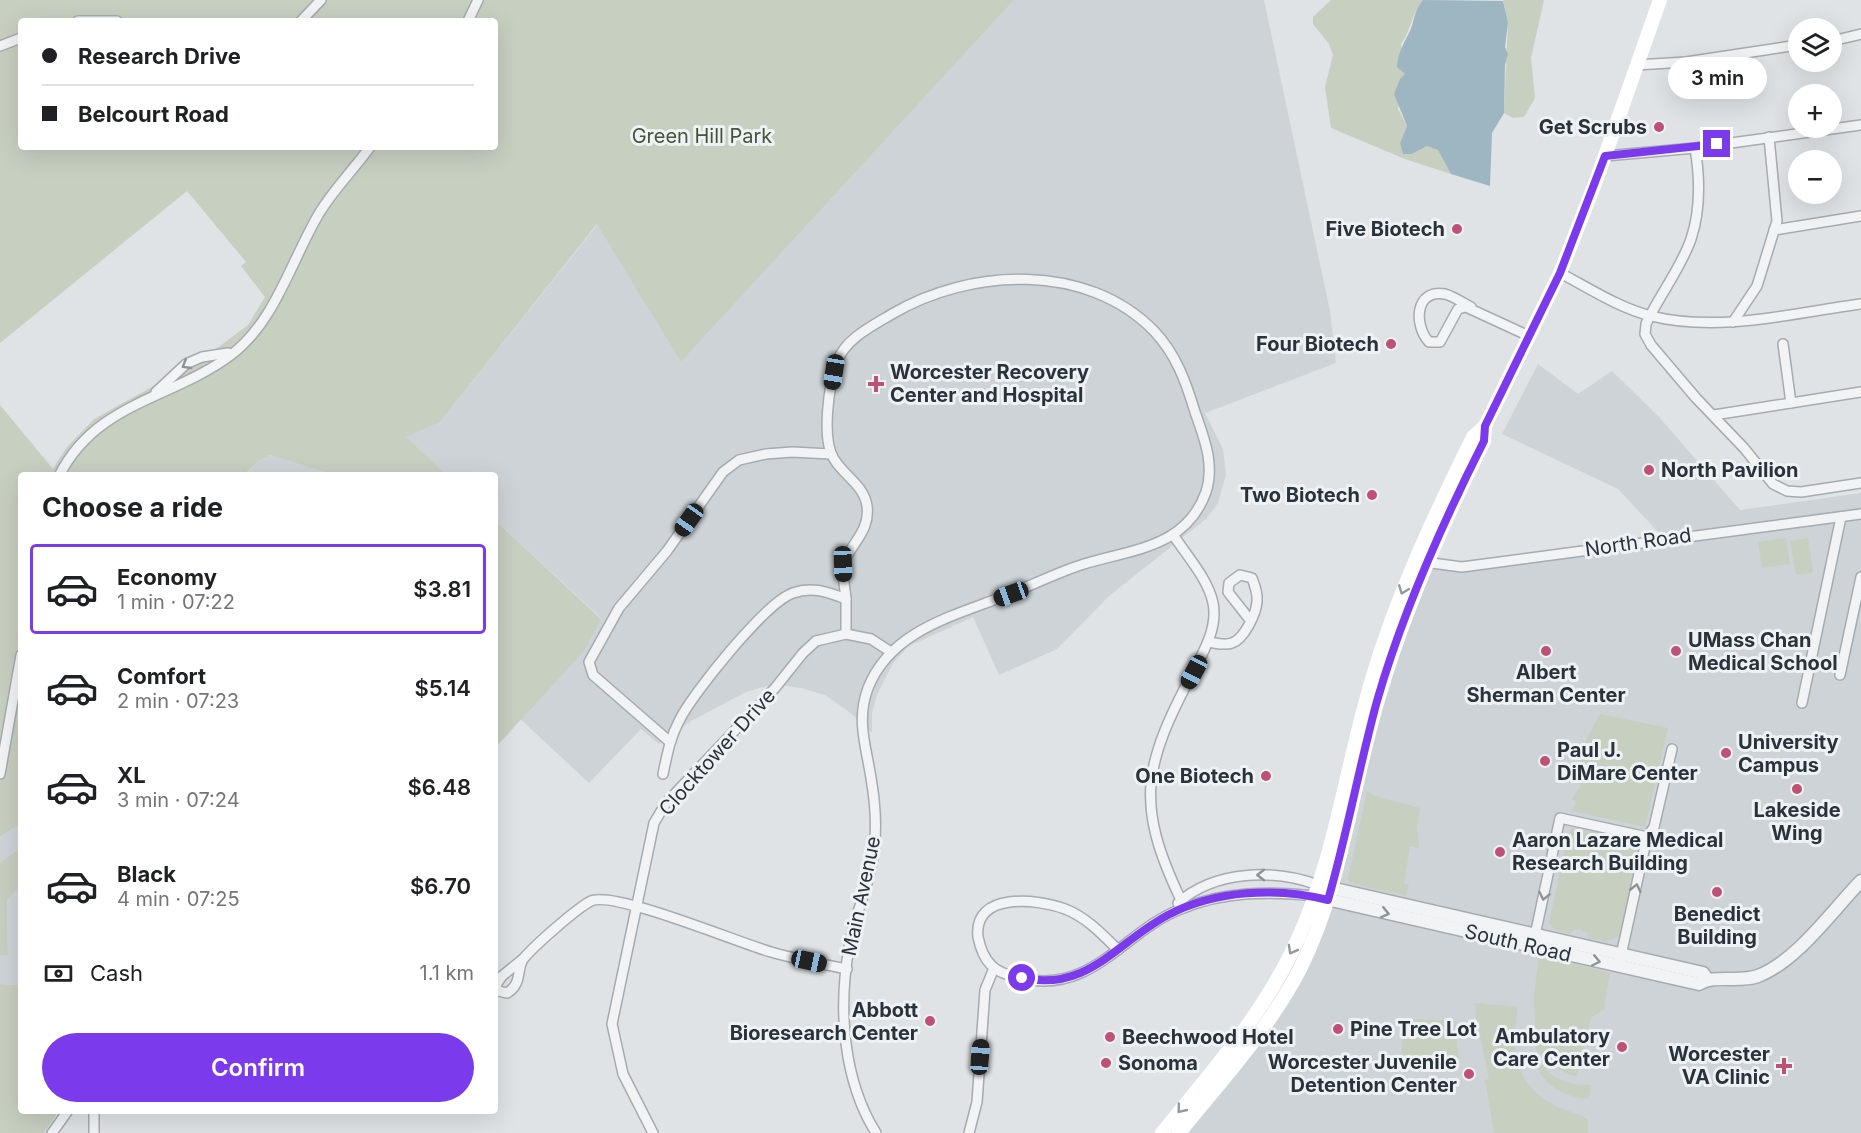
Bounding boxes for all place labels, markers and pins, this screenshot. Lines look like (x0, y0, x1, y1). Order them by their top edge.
place label: Get Scrubs (1539, 115, 1647, 139)
marker: Get Scrubs (1652, 120, 1666, 134)
place label: Five Biotech (1325, 217, 1445, 241)
marker: Five Biotech (1450, 222, 1464, 236)
place label: Four Biotech (1256, 332, 1379, 356)
marker: Four Biotech (1384, 337, 1398, 351)
place label: Worcester Recovery Center and Hospital (890, 360, 1089, 407)
marker: Worcester Recovery Center and Hospital (867, 375, 885, 393)
place label: North Pavilion (1661, 458, 1799, 482)
marker: North Pavilion (1642, 463, 1656, 477)
place label: Two Biotech (1240, 483, 1360, 507)
marker: Two Biotech (1365, 488, 1379, 502)
place label: UMass Chan Medical School (1688, 628, 1838, 675)
marker: Albert Sherman Center (1539, 644, 1553, 658)
marker: UMass Chan Medical School (1669, 644, 1683, 658)
place label: Albert Sherman Center (1466, 660, 1626, 707)
place label: University Campus (1738, 730, 1839, 777)
place label: Paul J. DiMare Center (1557, 738, 1698, 785)
marker: University Campus (1719, 746, 1733, 760)
marker: Paul J. DiMare Center (1538, 754, 1552, 768)
place label: One Biotech (1135, 764, 1254, 788)
marker: One Biotech (1259, 769, 1273, 783)
marker: Lakeside Wing (1790, 782, 1804, 796)
place label: Lakeside Wing (1753, 798, 1841, 845)
place label: Aaron Lazare Medical Research Building (1512, 828, 1724, 875)
marker: Aaron Lazare Medical Research Building (1493, 845, 1507, 859)
marker: Benedict Building (1710, 885, 1724, 899)
place label: Benedict Building (1674, 902, 1760, 949)
place label: Abbott Bioresearch Center (730, 998, 918, 1045)
marker: Abbott Bioresearch Center (923, 1014, 937, 1028)
place label: Pine Tree Lot (1350, 1017, 1477, 1041)
marker: Pine Tree Lot (1331, 1022, 1345, 1036)
place label: Ambulatory Care Center (1493, 1024, 1610, 1071)
place label: Beechwood Hotel (1122, 1025, 1294, 1049)
marker: Beechwood Hotel (1103, 1030, 1117, 1044)
marker: Ambulatory Care Center (1615, 1040, 1629, 1054)
place label: Worcester VA Clinic (1668, 1042, 1770, 1089)
place label: Worcester Juvenile Detention Center (1268, 1050, 1457, 1097)
place label: Sonoma (1118, 1051, 1198, 1075)
marker: Sonoma (1099, 1056, 1113, 1070)
marker: Worcester VA Clinic (1775, 1057, 1793, 1075)
marker: Worcester Juvenile Detention Center (1462, 1067, 1476, 1081)

